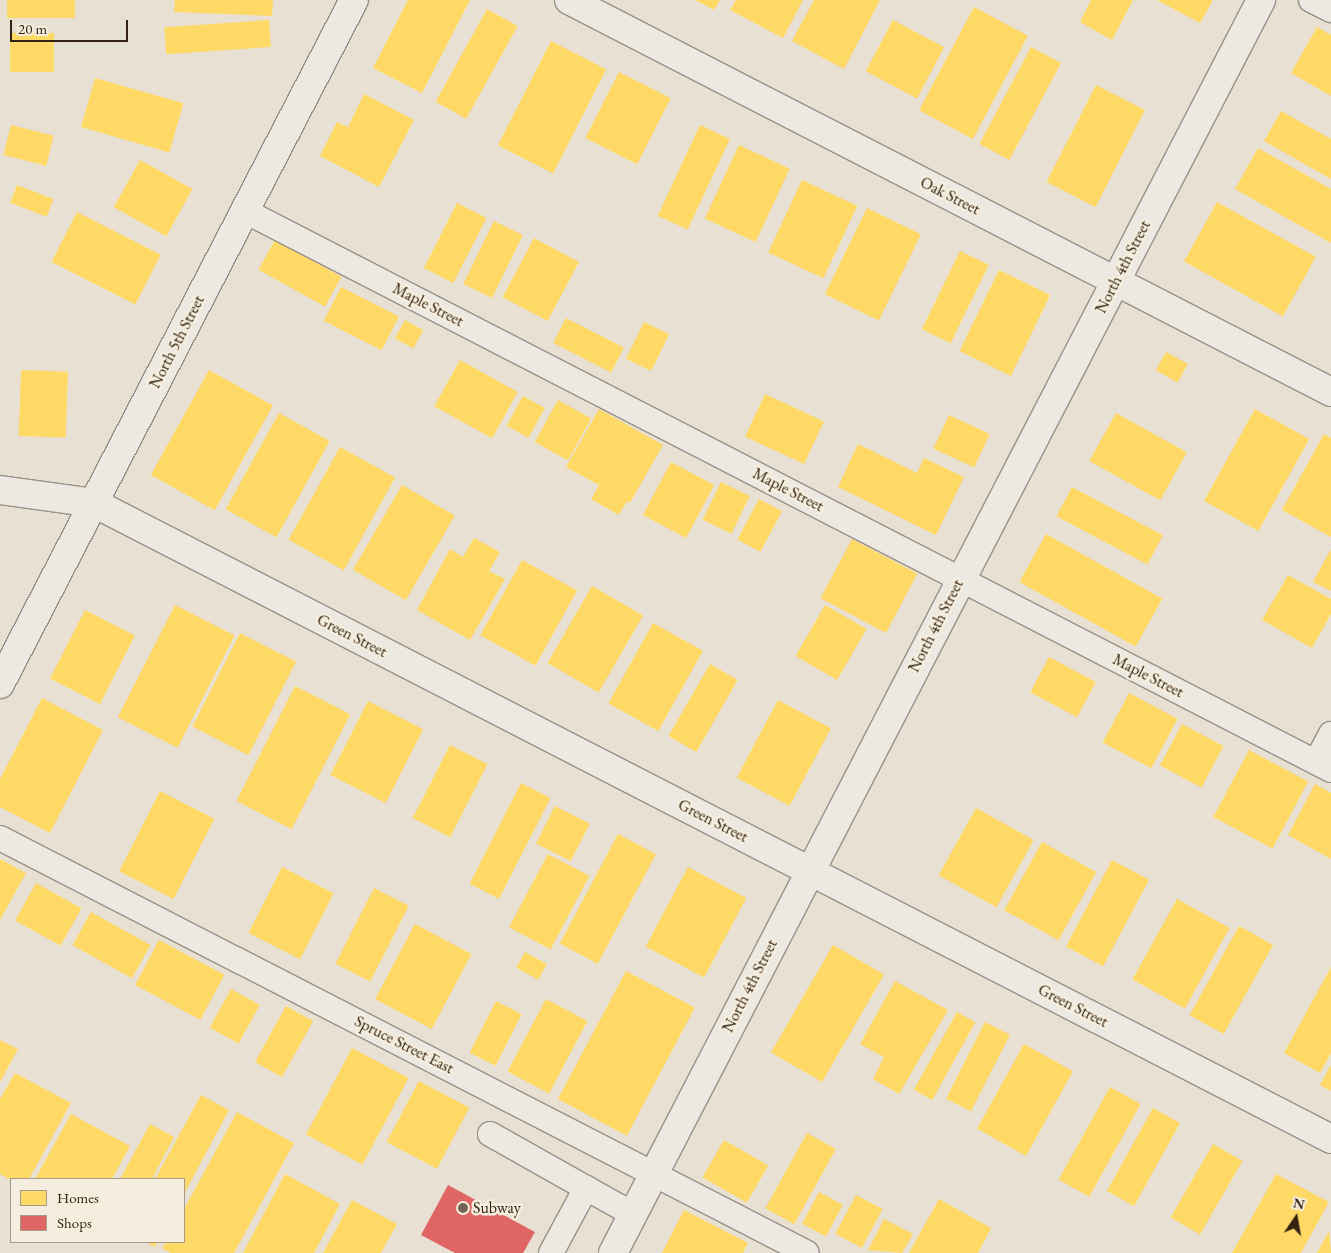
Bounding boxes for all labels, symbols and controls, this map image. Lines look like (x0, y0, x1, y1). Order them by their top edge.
scale bar (12, 10, 130, 42)
text: 20 m (18, 19, 47, 38)
street label: Oak Street (917, 173, 983, 219)
street label: North 4th Street (1091, 217, 1155, 317)
street label: Maple Street (389, 279, 467, 331)
street label: North 5th Street (145, 292, 209, 392)
street label: Maple Street (749, 464, 827, 516)
street label: North 4th Street (904, 576, 968, 676)
street label: Green Street (314, 610, 390, 662)
street label: Maple Street (1109, 650, 1187, 702)
street label: Green Street (675, 795, 751, 847)
street label: North 4th Street (718, 936, 782, 1036)
street label: Green Street (1035, 980, 1111, 1032)
street label: Spruce Street East (351, 1012, 457, 1078)
legend (10, 1178, 185, 1243)
text: Homes (57, 1188, 99, 1207)
north arrow (1271, 1193, 1321, 1243)
text: N (1292, 1193, 1307, 1213)
place label: Subway (473, 1198, 521, 1218)
marker: Subway (457, 1202, 469, 1214)
text: Shops (57, 1213, 92, 1232)

